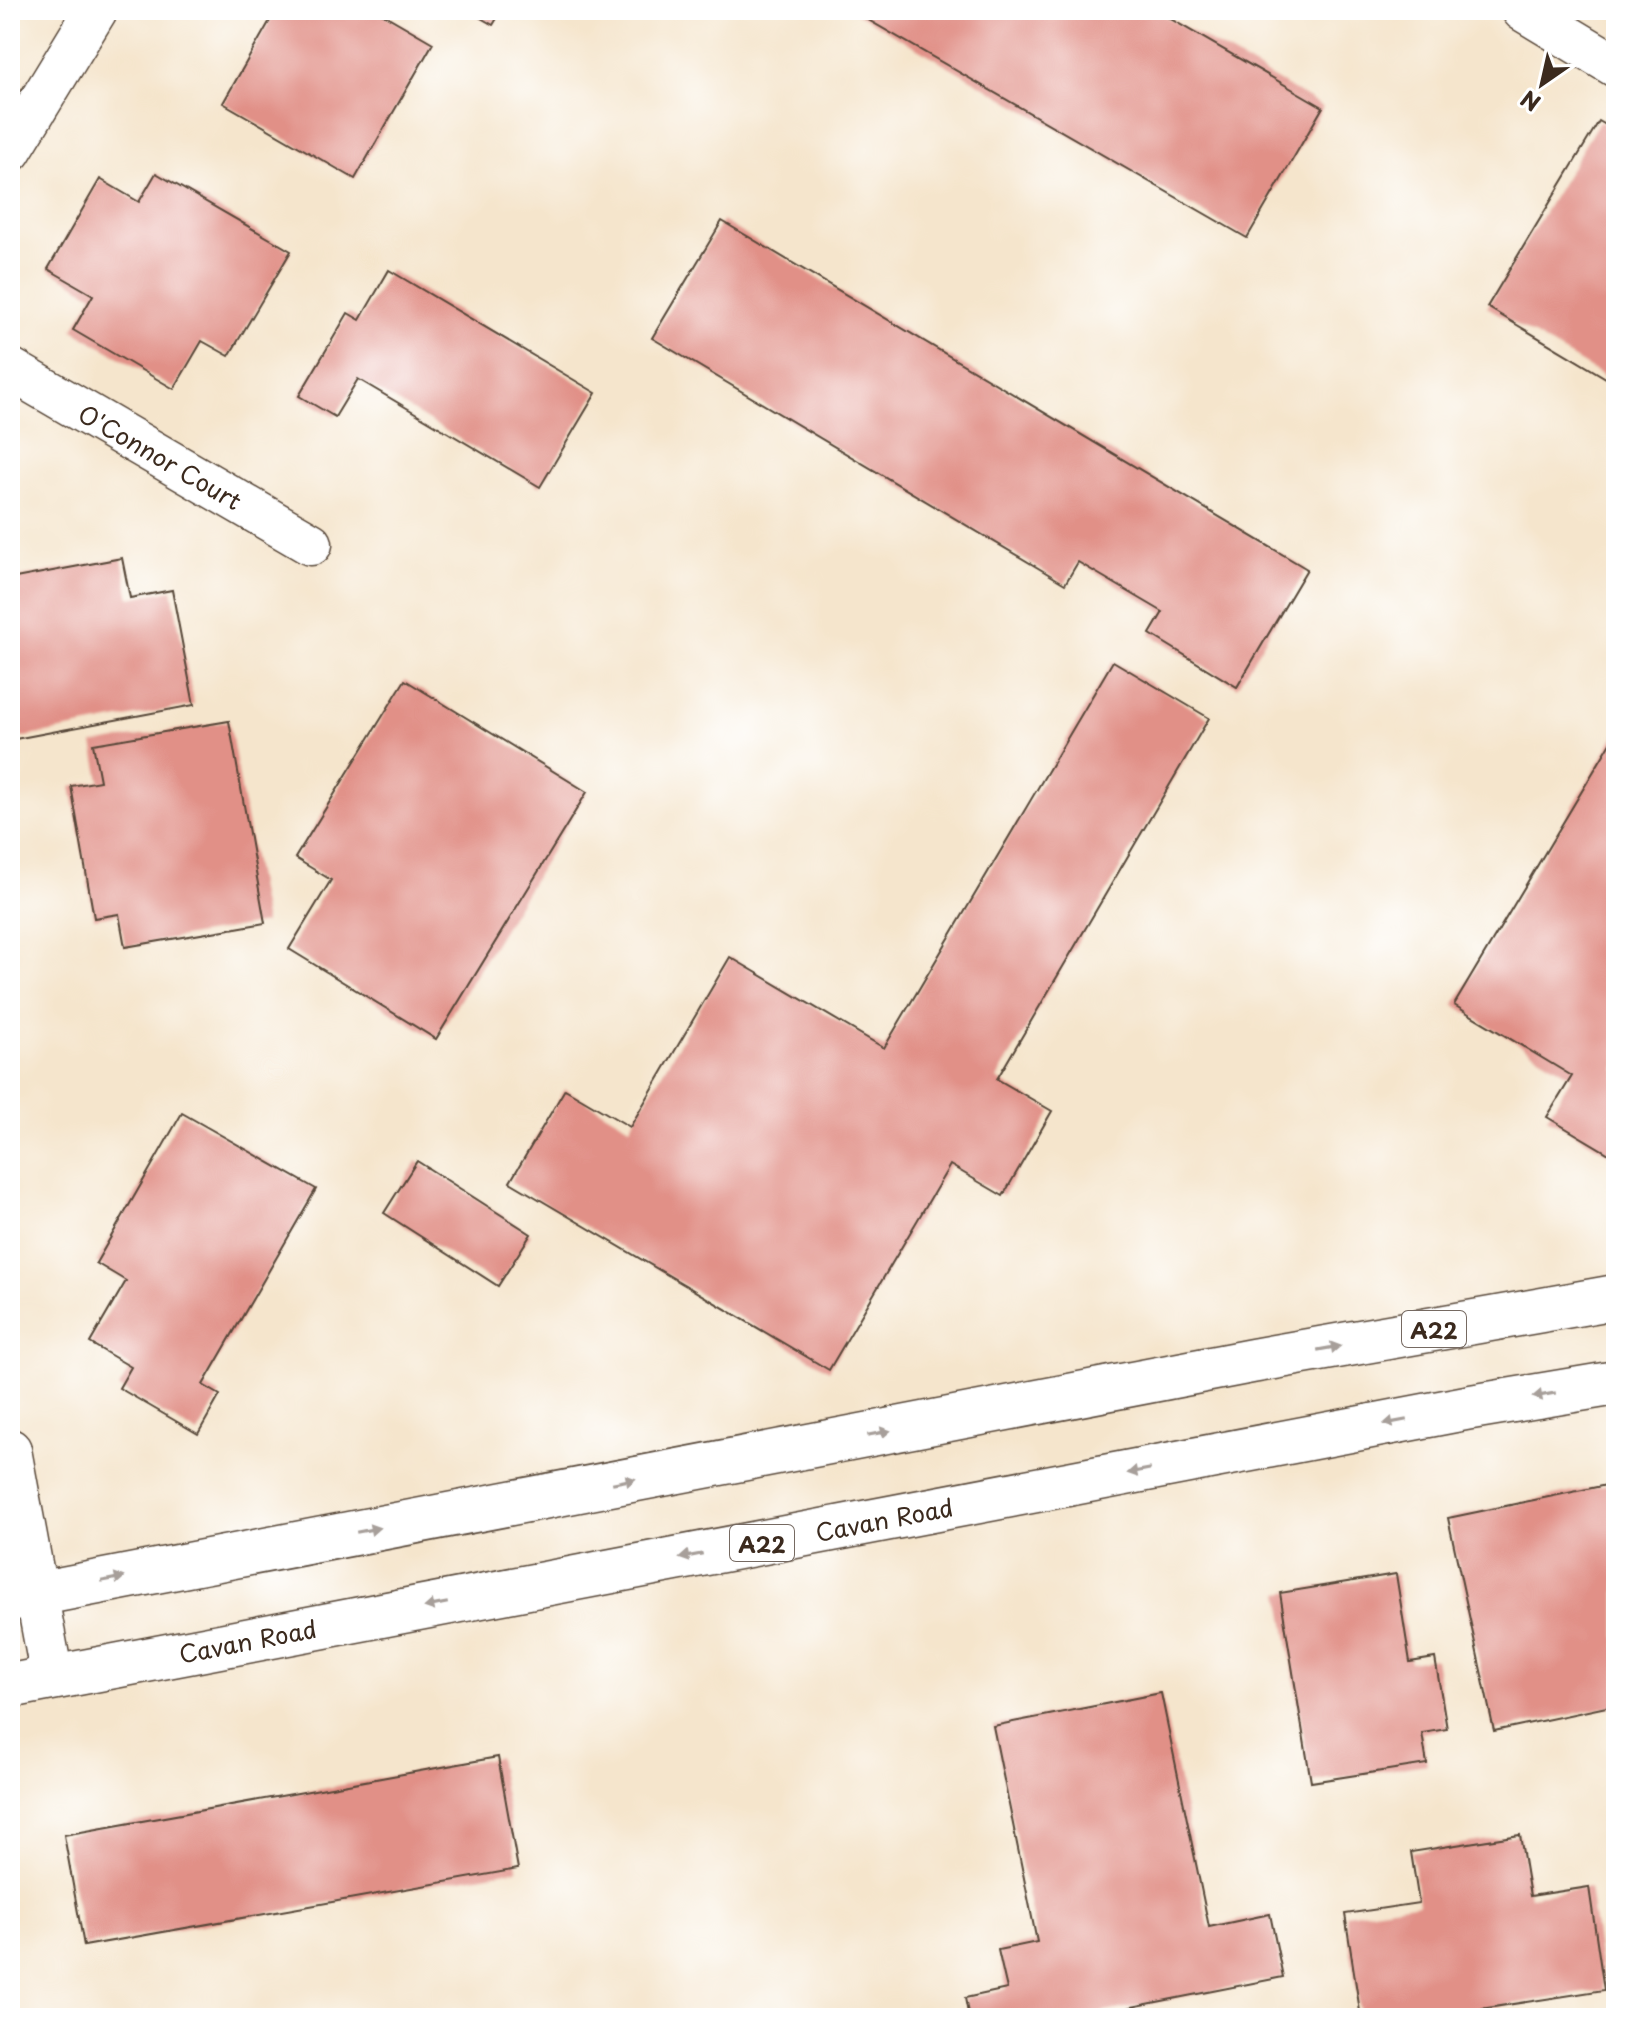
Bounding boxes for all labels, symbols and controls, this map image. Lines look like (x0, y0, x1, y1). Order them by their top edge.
north arrow (1502, 44, 1582, 124)
text: N (1514, 83, 1546, 120)
street label: O'Connor Court (72, 395, 249, 518)
road number: A22 (1402, 1311, 1466, 1347)
one-way arrow (1317, 1341, 1342, 1353)
one-way arrow (1531, 1390, 1556, 1402)
one-way arrow (1382, 1416, 1407, 1429)
one-way arrow (867, 1426, 892, 1438)
one-way arrow (1127, 1465, 1152, 1477)
one-way arrow (611, 1475, 636, 1487)
street label: Cavan Road (812, 1488, 956, 1550)
one-way arrow (356, 1524, 381, 1536)
road number: A22 (730, 1525, 794, 1561)
one-way arrow (679, 1551, 704, 1563)
one-way arrow (101, 1572, 126, 1585)
one-way arrow (423, 1600, 448, 1612)
street label: Cavan Road (176, 1610, 320, 1671)

